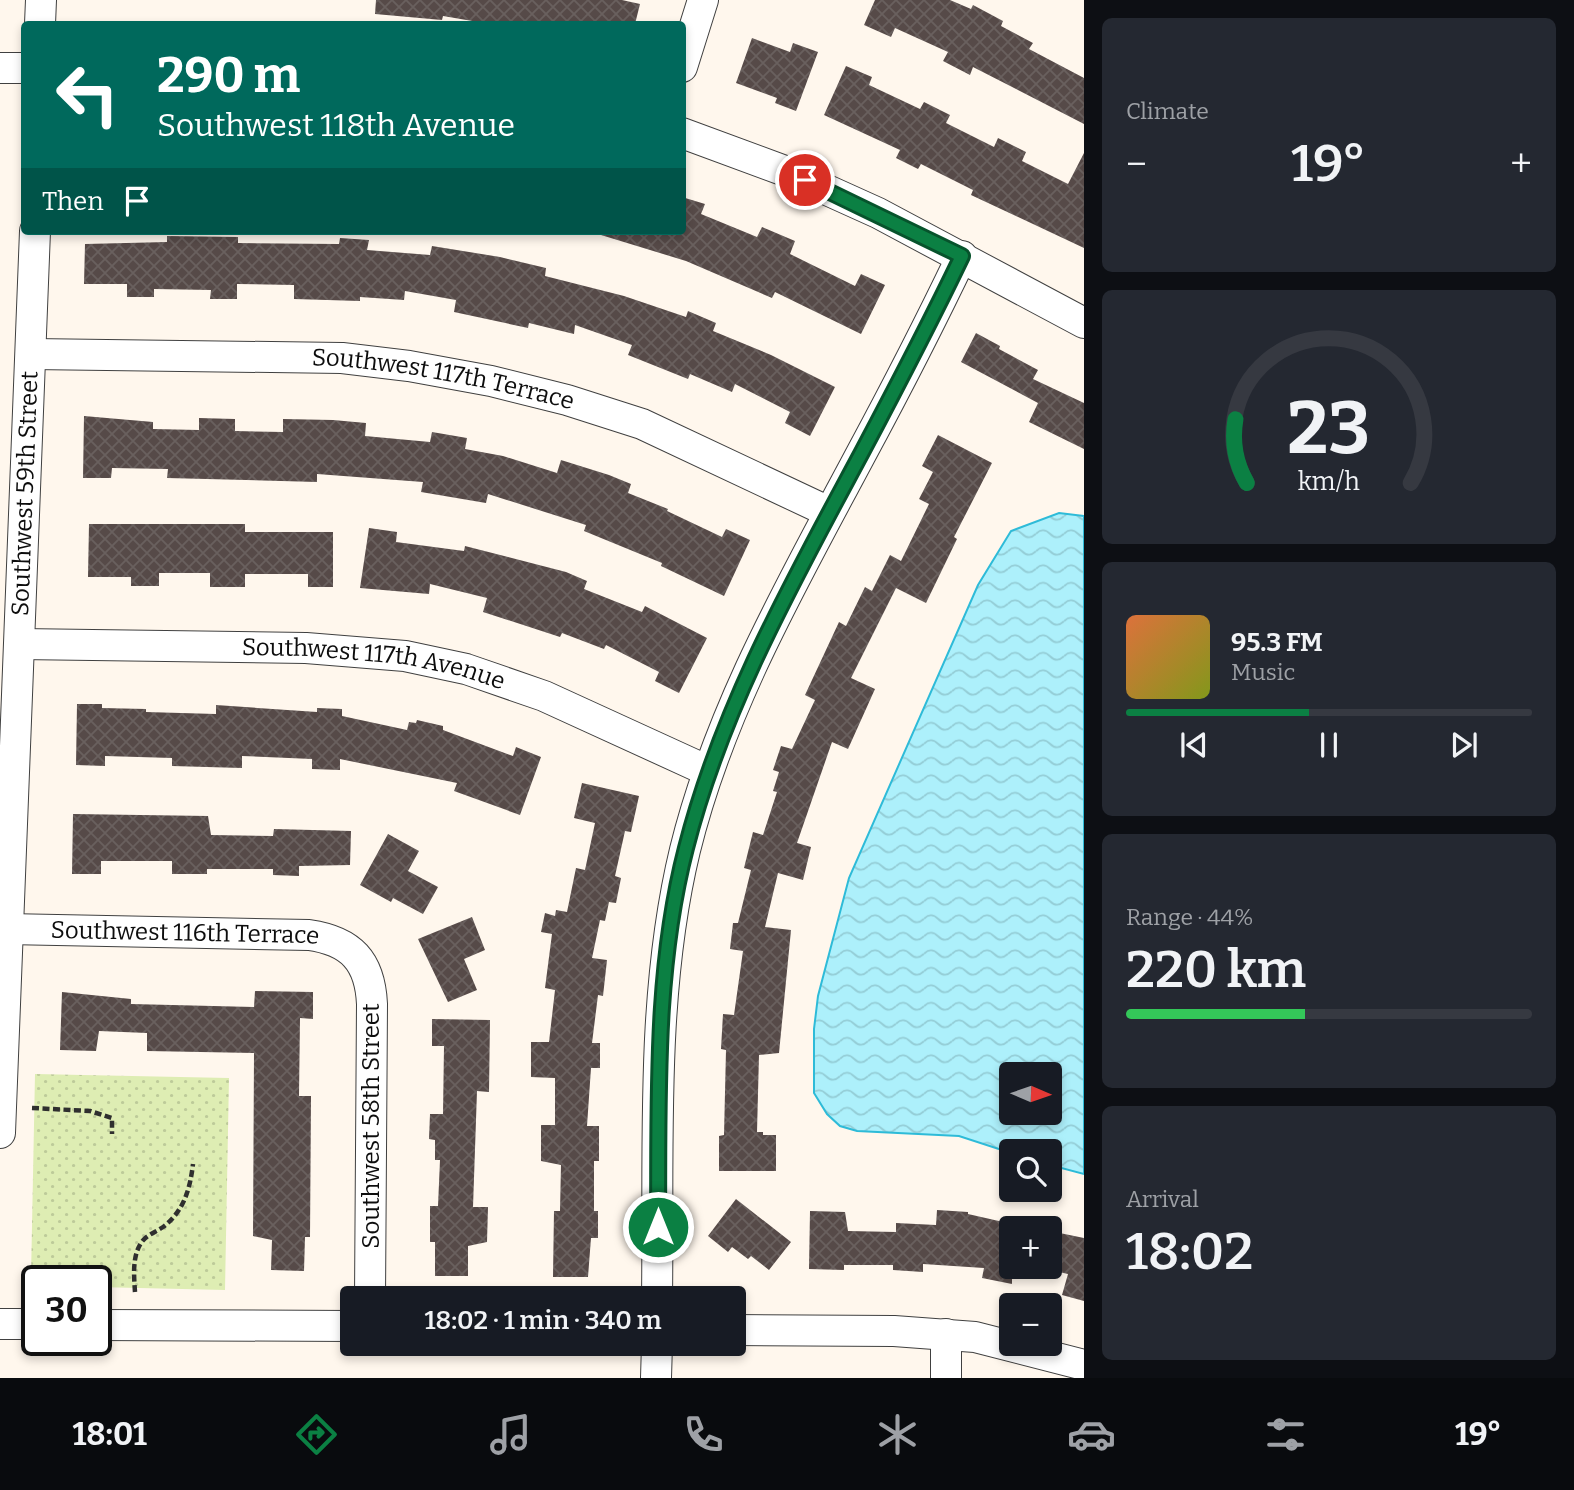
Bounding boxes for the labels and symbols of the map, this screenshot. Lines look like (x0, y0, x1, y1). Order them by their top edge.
pin (775, 150, 835, 210)
street label: Southwest 117th Terrace (312, 344, 578, 415)
street label: Southwest 59th Street (6, 370, 44, 617)
street label: Southwest 117th Avenue (242, 633, 509, 695)
street label: Southwest 116th Terrace (50, 916, 322, 950)
street label: Southwest 58th Street (357, 1003, 385, 1249)
north arrow (999, 1062, 1062, 1125)
position arrow (621, 1190, 695, 1264)
speed limit sign: 30 (21, 1265, 112, 1356)

